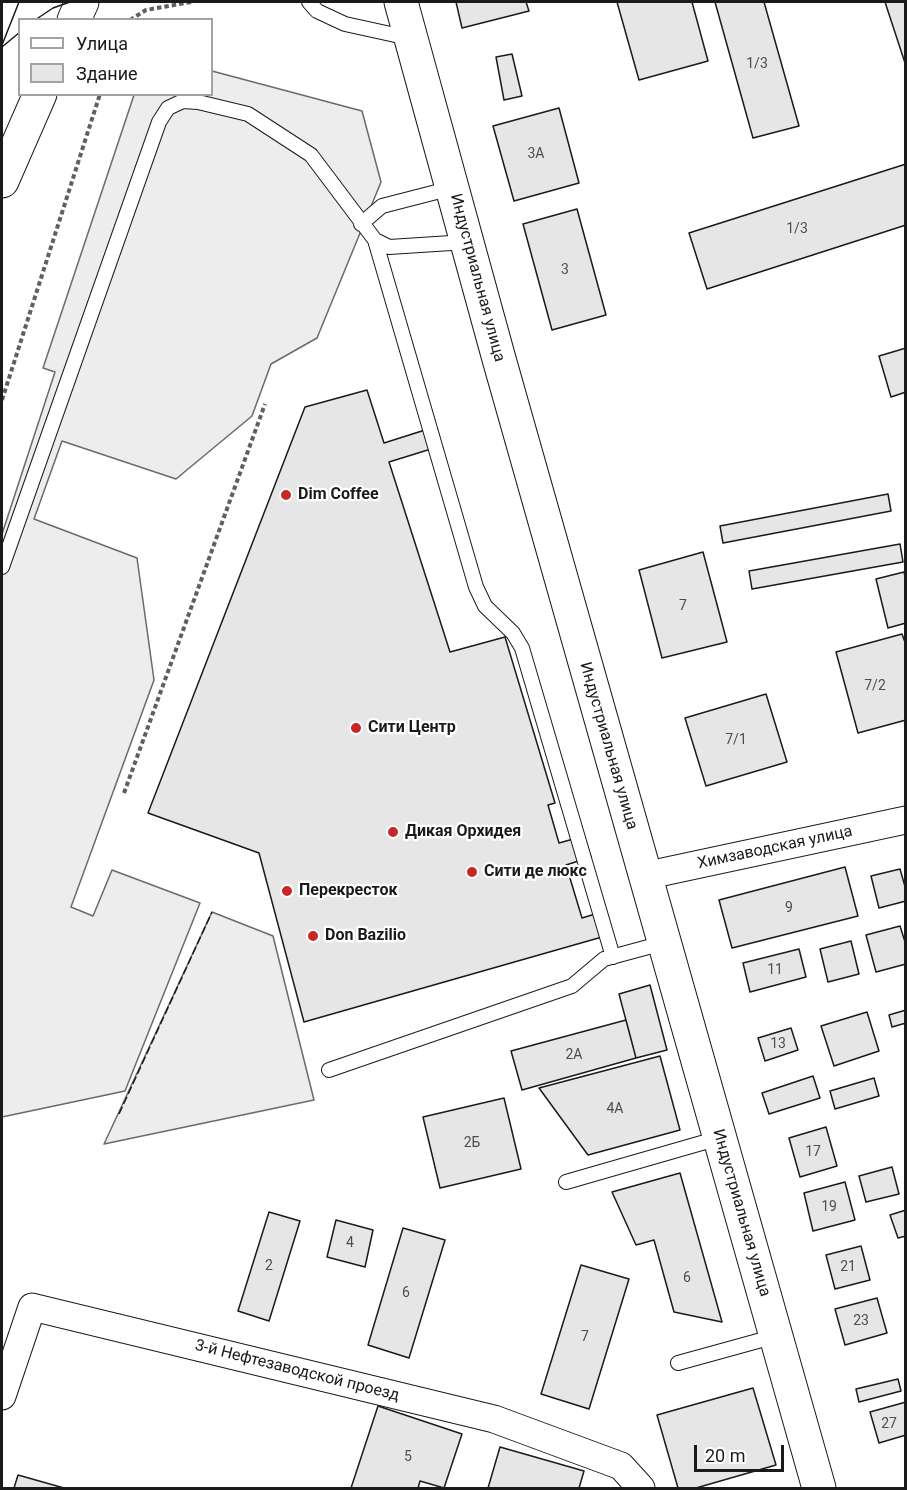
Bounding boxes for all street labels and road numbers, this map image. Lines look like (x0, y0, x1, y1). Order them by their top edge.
street label: Индустриальная улица (445, 192, 509, 364)
street label: Индустриальная улица (575, 660, 641, 832)
street label: Химзаводская улица (696, 822, 854, 874)
street label: Индустриальная улица (708, 1127, 774, 1299)
street label: 3-й Нефтезаводской проезд (193, 1336, 401, 1406)

